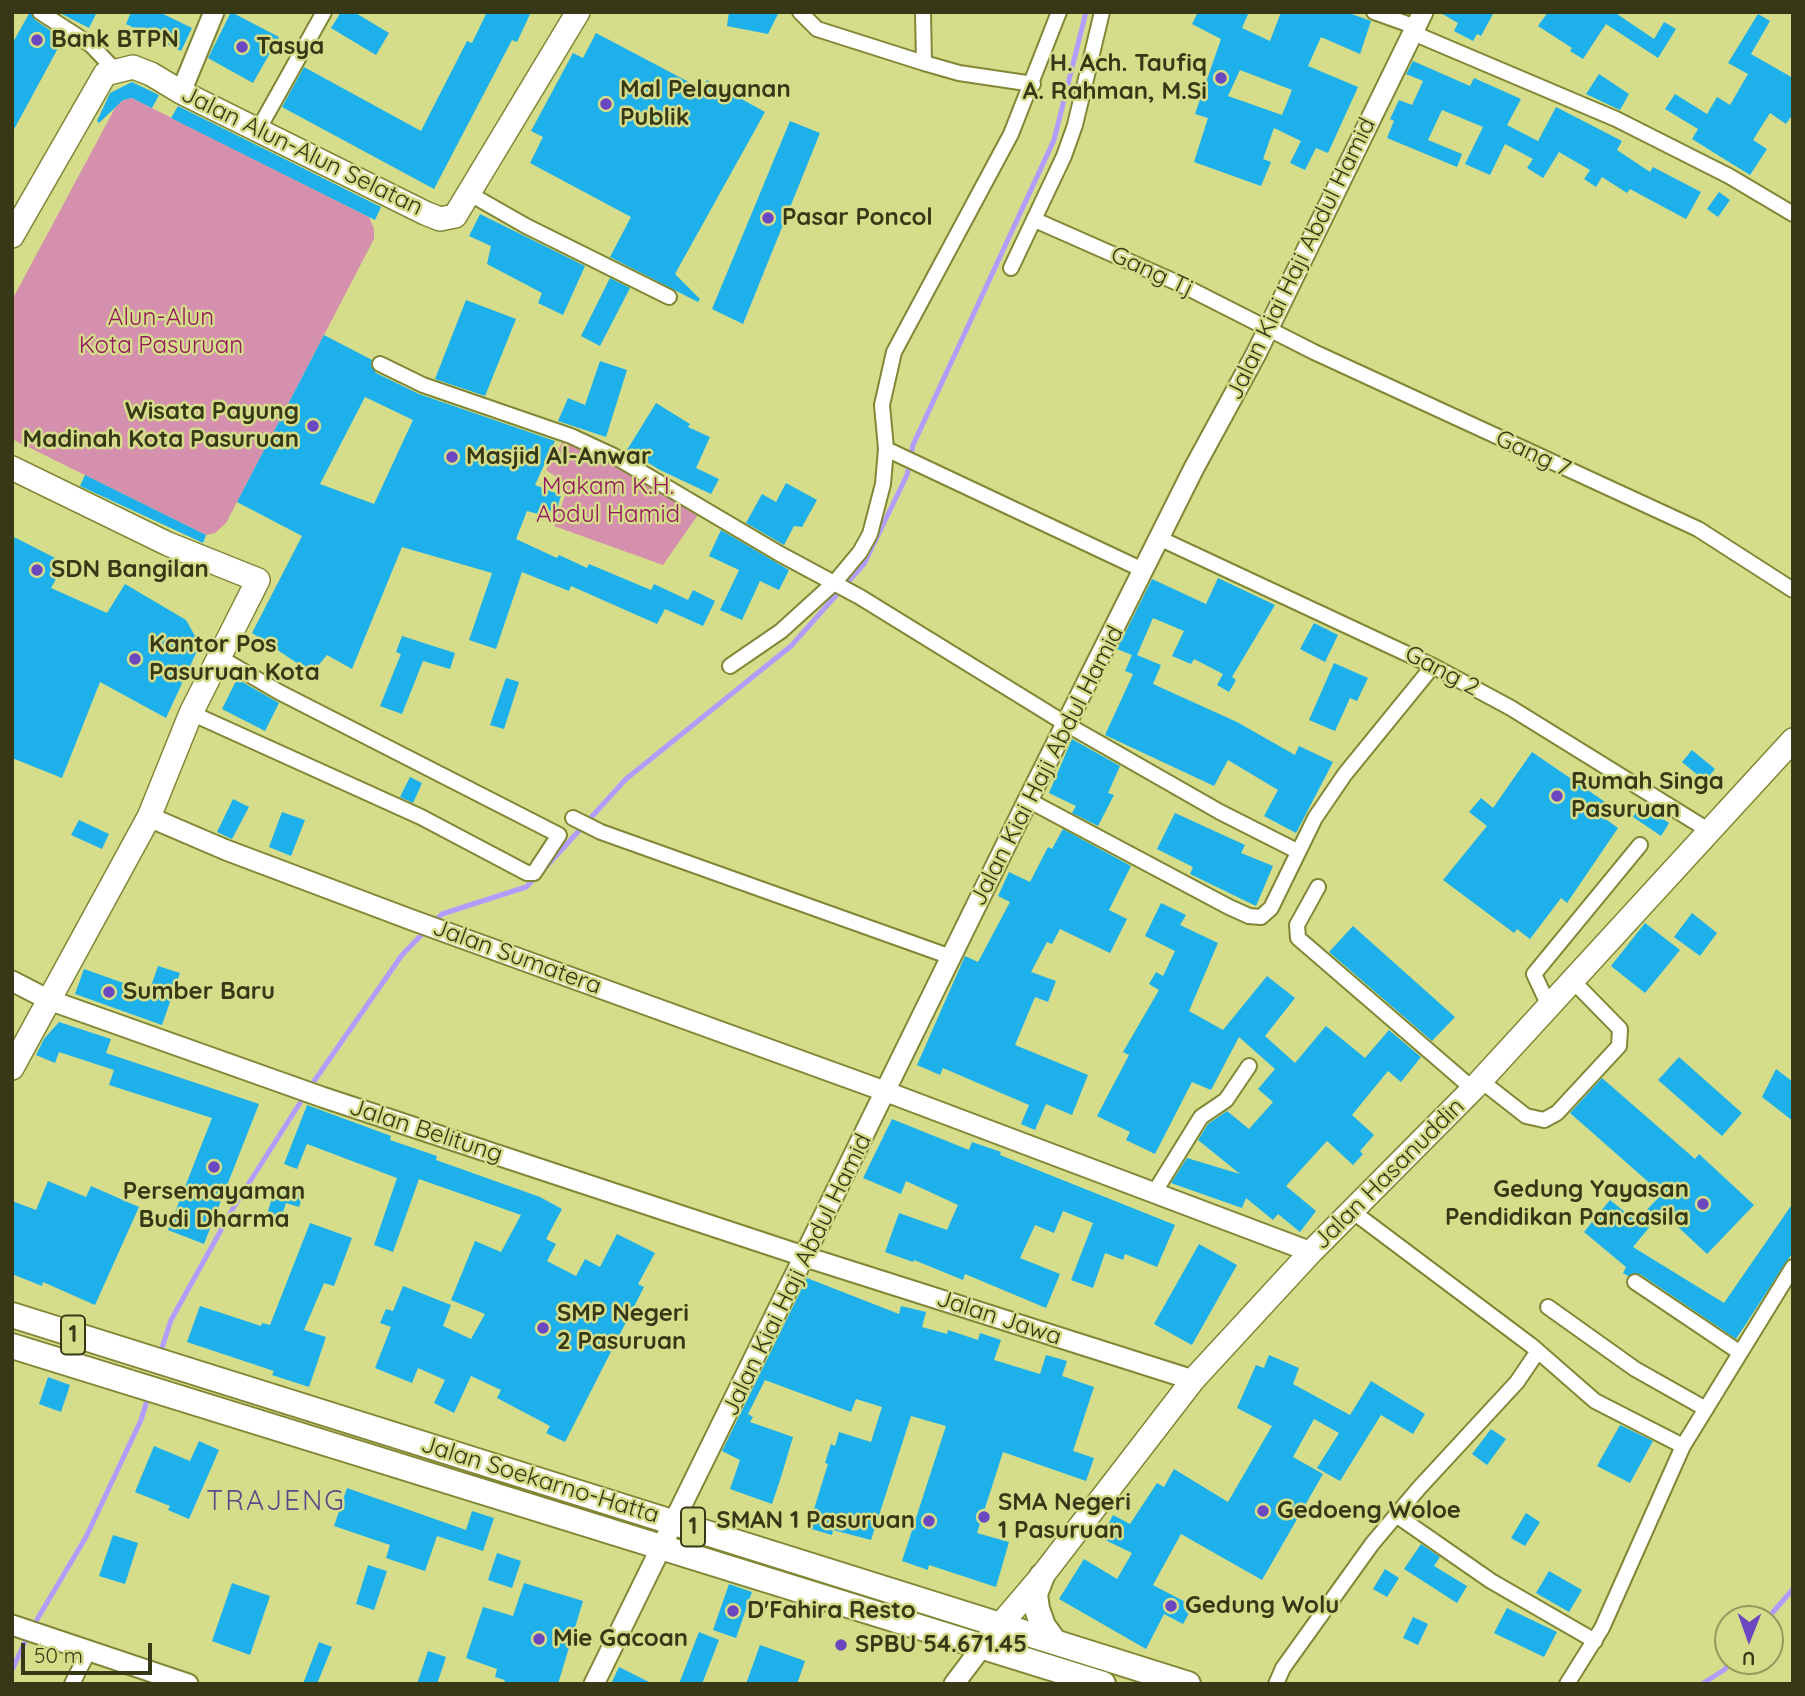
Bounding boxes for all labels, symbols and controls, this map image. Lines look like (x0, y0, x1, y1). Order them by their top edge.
place label: Bank BTPN (51, 26, 179, 54)
marker: Bank BTPN (29, 32, 45, 48)
place label: Tasya (256, 33, 324, 61)
marker: Tasya (234, 39, 250, 55)
place label: H. Ach. Taufiq A. Rahman, M.Si (1023, 50, 1207, 106)
marker: H. Ach. Taufiq A. Rahman, M.Si (1213, 70, 1229, 86)
place label: Mal Pelayanan Publik (620, 76, 791, 132)
street label: Jalan Alun-Alun Selatan (176, 80, 428, 222)
marker: Mal Pelayanan Publik (598, 96, 614, 112)
street label: Jalan Kiai Haji Abdul Hamid (1220, 113, 1382, 405)
place label: Pasar Poncol (782, 204, 933, 232)
marker: Pasar Poncol (760, 210, 776, 226)
street label: Gang Tj (1106, 240, 1198, 304)
park label: Alun-Alun Kota Pasuruan (79, 304, 243, 360)
place label: Wisata Payung Madinah Kota Pasuruan (23, 398, 299, 454)
marker: Wisata Payung Madinah Kota Pasuruan (305, 418, 321, 434)
street label: Gang 7 (1491, 424, 1575, 484)
place label: Masjid Al-Anwar (466, 443, 651, 471)
marker: Masjid Al-Anwar (444, 449, 460, 465)
park label: Makam K.H. Abdul Hamid (536, 473, 680, 529)
place label: SDN Bangilan (51, 556, 209, 584)
marker: SDN Bangilan (29, 562, 45, 578)
street label: Jalan Kiai Haji Abdul Hamid (964, 621, 1130, 911)
place label: Kantor Pos Pasuruan Kota (149, 631, 320, 687)
street label: Gang 2 (1400, 639, 1484, 703)
marker: Kantor Pos Pasuruan Kota (127, 651, 143, 667)
place label: Rumah Singa Pasuruan (1571, 768, 1724, 824)
marker: Rumah Singa Pasuruan (1549, 788, 1565, 804)
street label: Jalan Sumatera (429, 913, 605, 1001)
place label: Sumber Baru (123, 978, 275, 1006)
marker: Sumber Baru (101, 984, 117, 1000)
street label: Jalan Hasanuddin (1307, 1092, 1471, 1256)
street label: Jalan Belitung (346, 1093, 506, 1169)
street label: Jalan Kiai Haji Abdul Hamid (716, 1129, 878, 1421)
marker: Persemayaman Budi Dharma (206, 1159, 222, 1175)
place label: Gedung Yayasan Pendidikan Pancasila (1445, 1176, 1689, 1232)
place label: Persemayaman Budi Dharma (123, 1178, 305, 1234)
marker: Gedung Yayasan Pendidikan Pancasila (1695, 1196, 1711, 1212)
street label: Jalan Jawa (933, 1284, 1065, 1352)
place label: SMP Negeri 2 Pasuruan (557, 1300, 689, 1356)
road number: 1 (61, 1316, 85, 1354)
marker: SMP Negeri 2 Pasuruan (535, 1320, 551, 1336)
street label: Jalan Soekarno-Hatta (418, 1430, 662, 1530)
district label: TRAJENG (207, 1485, 345, 1519)
place label: SMA Negeri 1 Pasuruan (998, 1489, 1131, 1545)
place label: Gedoeng Woloe (1277, 1497, 1461, 1525)
marker: Gedoeng Woloe (1255, 1503, 1271, 1519)
place label: SMAN 1 Pasuruan (716, 1507, 915, 1535)
road number: 1 (681, 1508, 705, 1546)
marker: SMA Negeri 1 Pasuruan (976, 1509, 992, 1525)
marker: SMAN 1 Pasuruan (921, 1513, 937, 1529)
place label: Gedung Wolu (1185, 1592, 1339, 1620)
place label: D'Fahira Resto (747, 1597, 916, 1625)
marker: Gedung Wolu (1163, 1598, 1179, 1614)
marker: D'Fahira Resto (725, 1603, 741, 1619)
north arrow (1714, 1605, 1784, 1675)
place label: Mie Gacoan (553, 1625, 688, 1653)
scale bar (24, 1630, 156, 1674)
marker: Mie Gacoan (531, 1631, 547, 1647)
place label: SPBU 54.671.45 (855, 1631, 1027, 1659)
marker: SPBU 54.671.45 (833, 1637, 849, 1653)
text: 50 m (34, 1642, 83, 1668)
text: U (1742, 1647, 1756, 1671)

